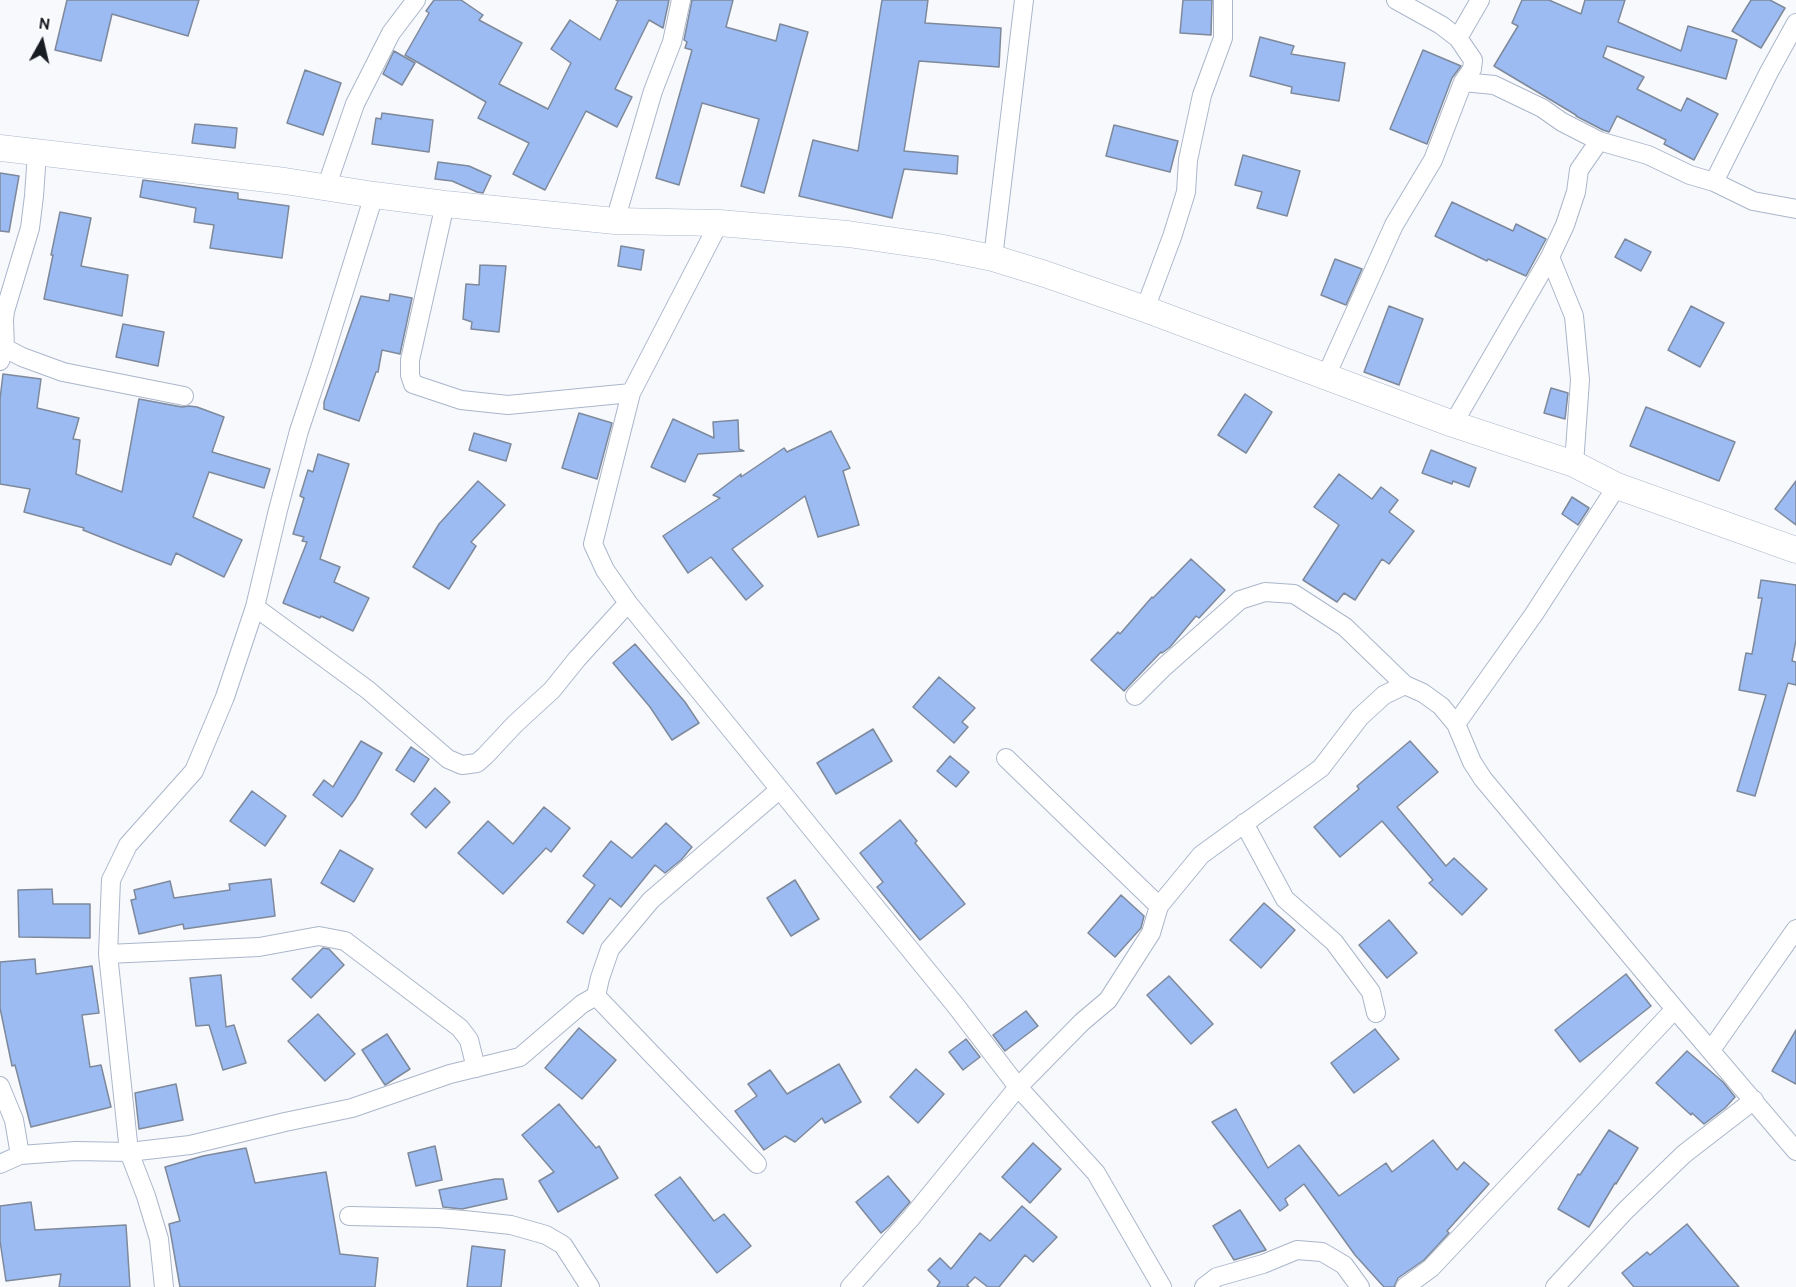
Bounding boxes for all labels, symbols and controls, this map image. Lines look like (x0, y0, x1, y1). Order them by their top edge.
north arrow (12, 12, 72, 72)
text: N (38, 13, 51, 34)

